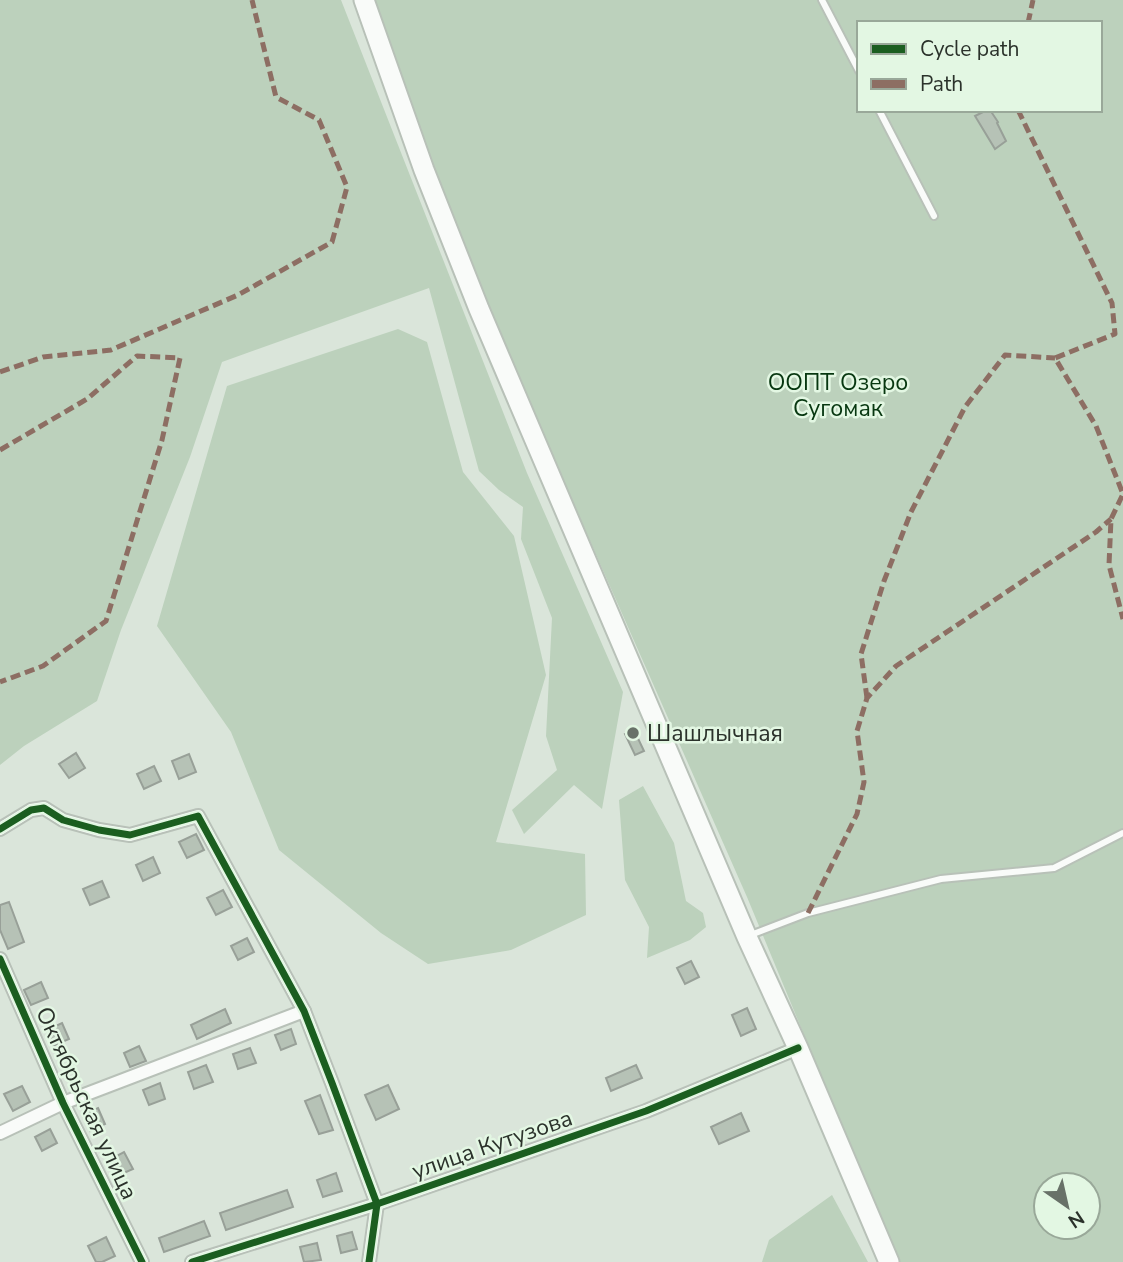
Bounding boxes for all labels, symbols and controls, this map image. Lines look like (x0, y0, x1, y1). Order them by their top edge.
legend (857, 21, 1102, 112)
text: Cycle path (920, 35, 1019, 63)
text: Path (920, 70, 963, 98)
park label: ООПТ Озеро Сугомак (768, 367, 908, 424)
place label: Шашлычная (647, 718, 783, 749)
marker: Шашлычная (625, 725, 641, 741)
street label: Октябрьская улица (28, 1002, 145, 1205)
street label: улица Кутузова (408, 1102, 577, 1186)
north arrow (1032, 1171, 1102, 1241)
text: N (1063, 1205, 1089, 1234)

